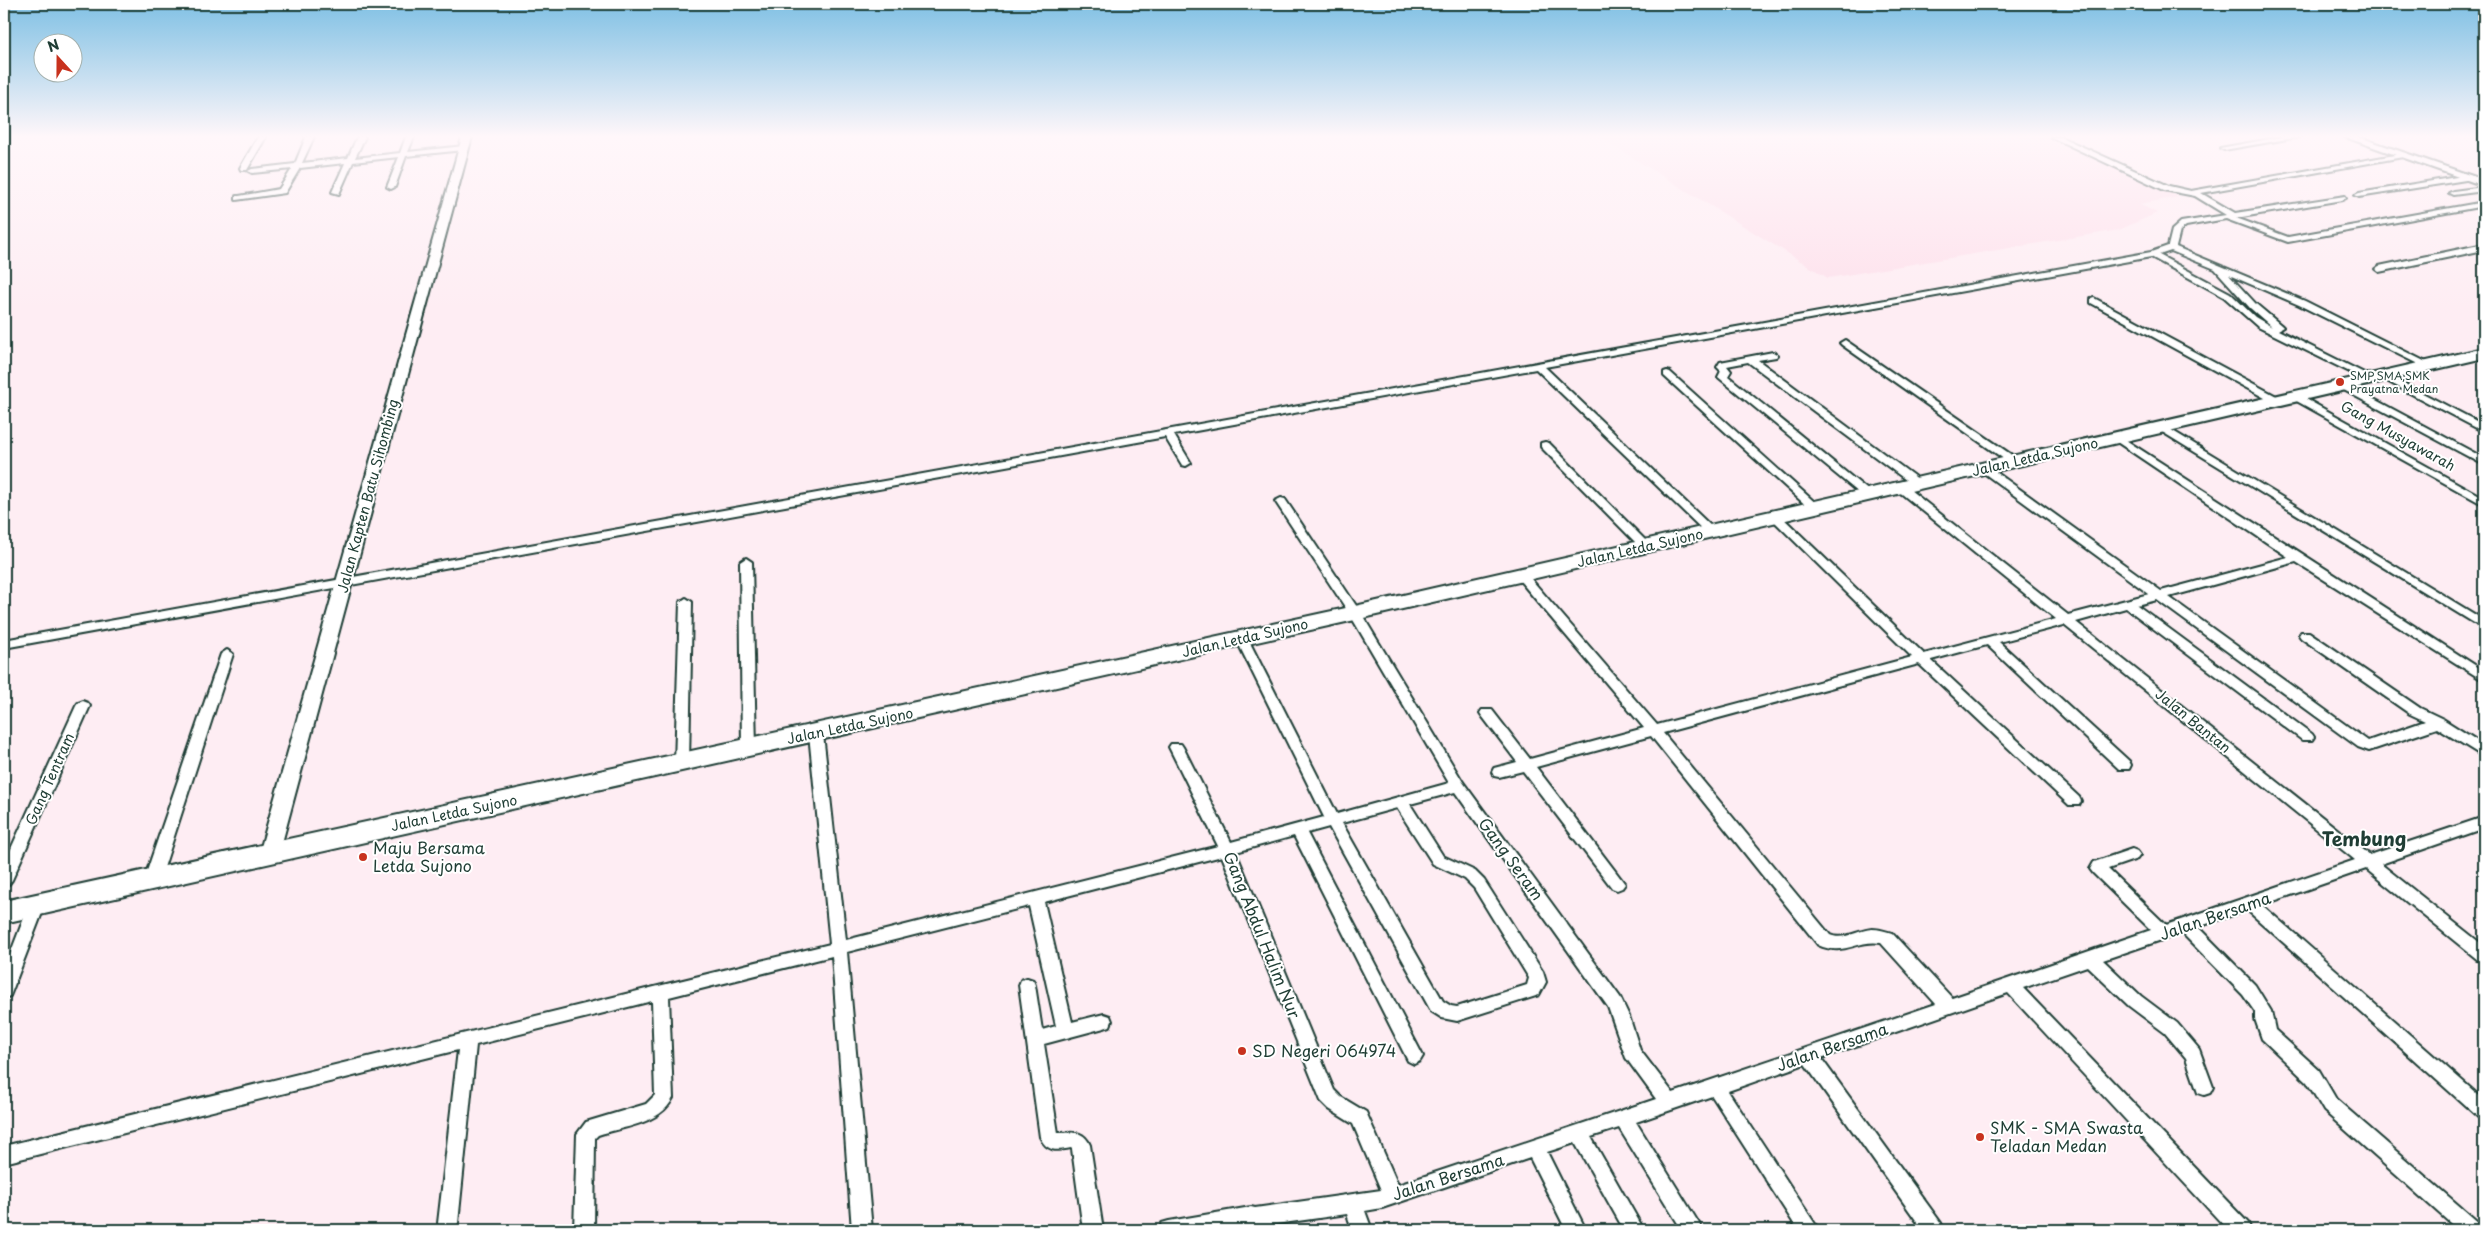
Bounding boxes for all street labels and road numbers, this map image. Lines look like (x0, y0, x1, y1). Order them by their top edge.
street label: Gang Musyawarah (2337, 395, 2459, 476)
street label: Jalan Kapten Batu Sihombing (332, 397, 404, 595)
street label: Jalan Letda Sujono (1970, 432, 2100, 481)
street label: Jalan Letda Sujono (1575, 523, 1705, 572)
street label: Jalan Letda Sujono (1180, 613, 1310, 662)
street label: Jalan Bantan (2151, 684, 2236, 758)
street label: Jalan Letda Sujono (785, 702, 915, 749)
street label: Gang Tentram (20, 729, 79, 828)
street label: Jalan Letda Sujono (389, 789, 519, 836)
street label: Gang Seram (1473, 812, 1550, 905)
street label: Gang Abdul Halim Nur (1218, 848, 1308, 1022)
street label: Jalan Bersama (2156, 885, 2274, 945)
street label: Jalan Bersama (1773, 1016, 1891, 1076)
street label: Jalan Bersama (1389, 1147, 1507, 1205)

